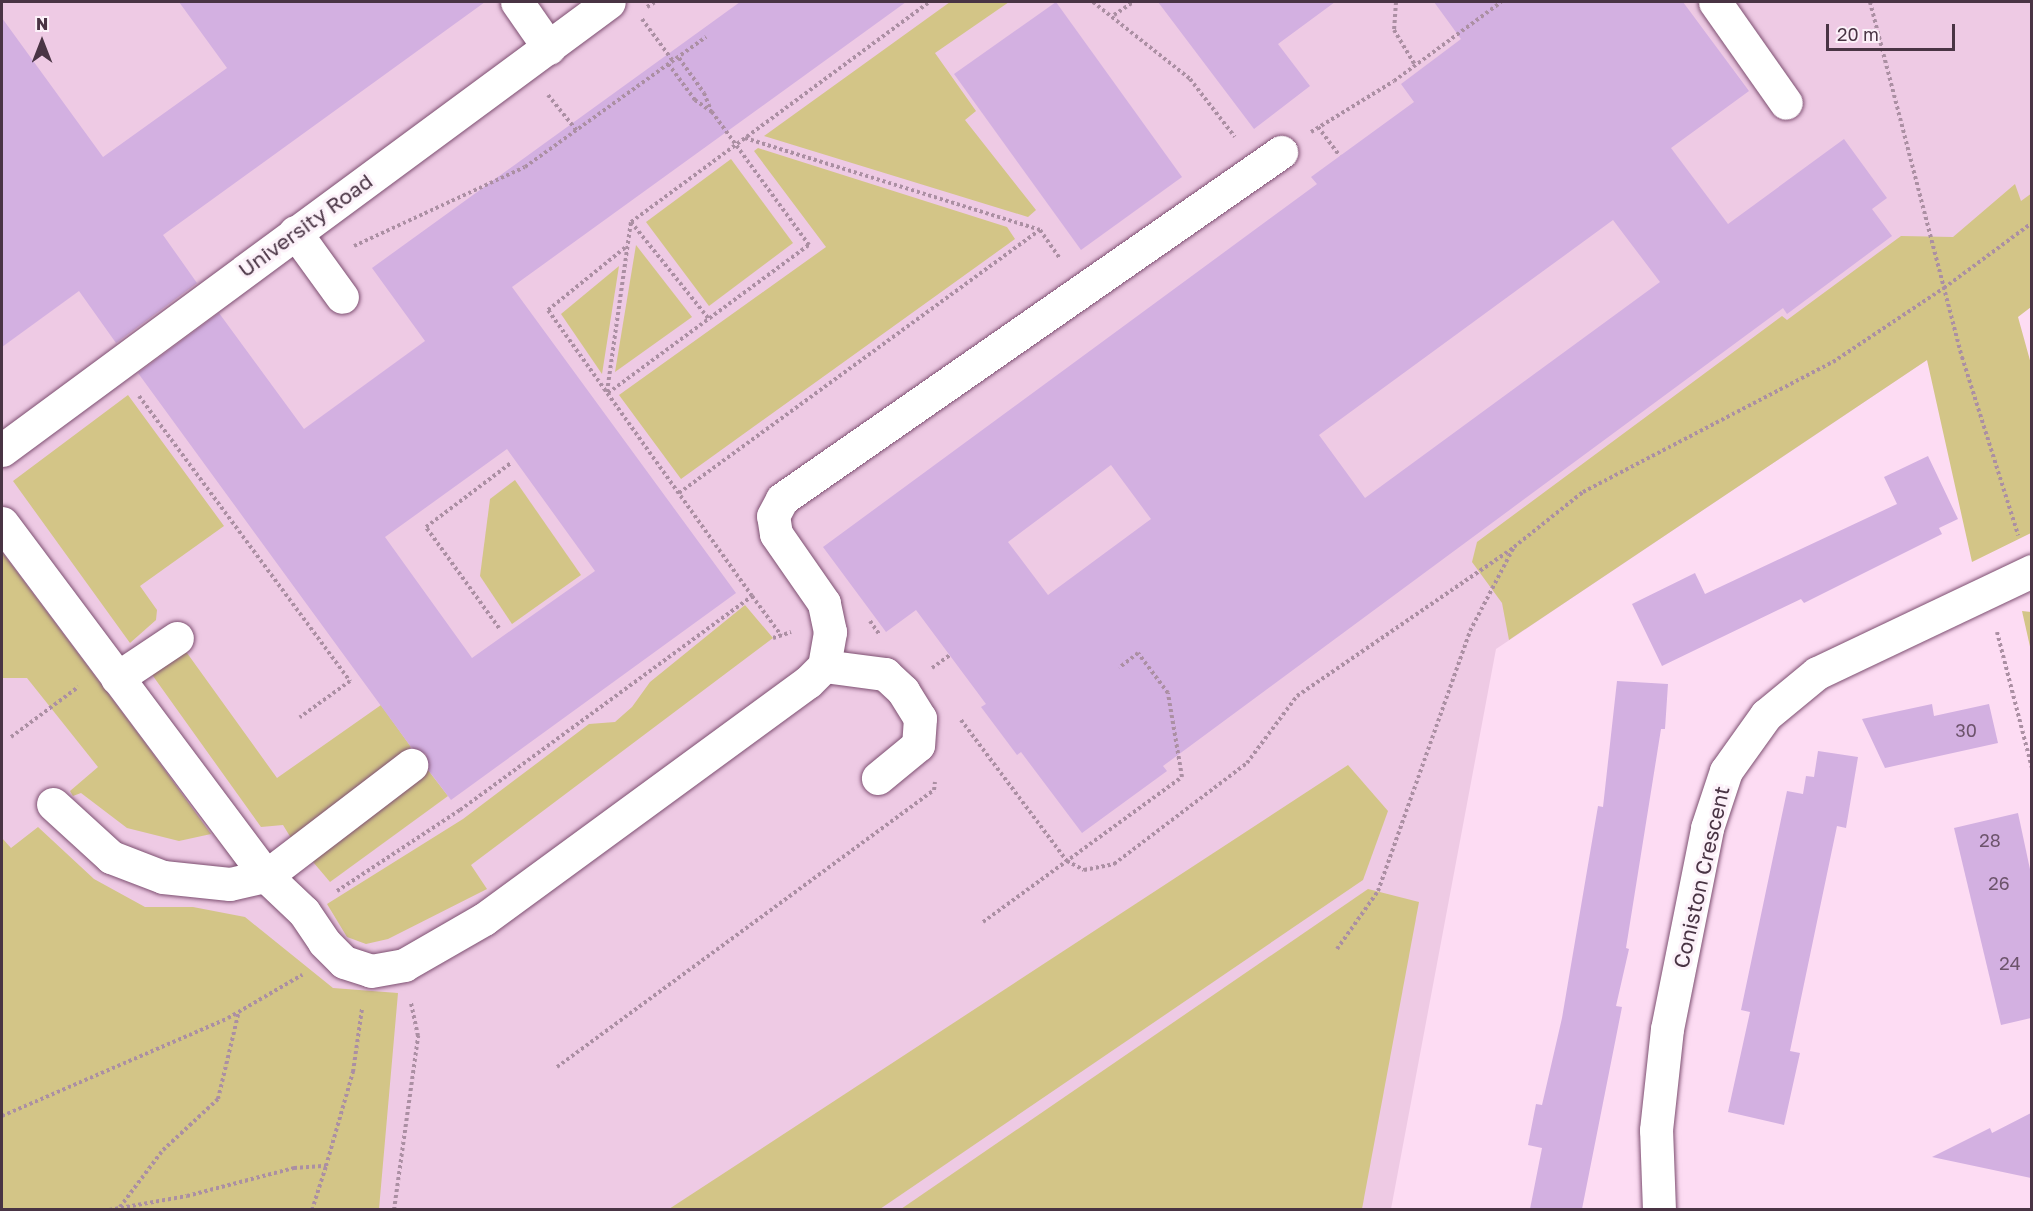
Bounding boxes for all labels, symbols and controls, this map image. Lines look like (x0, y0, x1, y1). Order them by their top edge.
north arrow (12, 12, 72, 72)
scale bar (1829, 12, 1958, 50)
text: N (36, 14, 48, 34)
text: 20 m (1837, 23, 1879, 45)
street label: University Road (233, 168, 377, 282)
house number: 30 (1955, 719, 1977, 741)
street label: Coniston Crescent (1668, 784, 1734, 970)
house number: 28 (1979, 829, 2001, 851)
house number: 26 (1988, 872, 2010, 894)
house number: 24 (1999, 952, 2021, 974)

